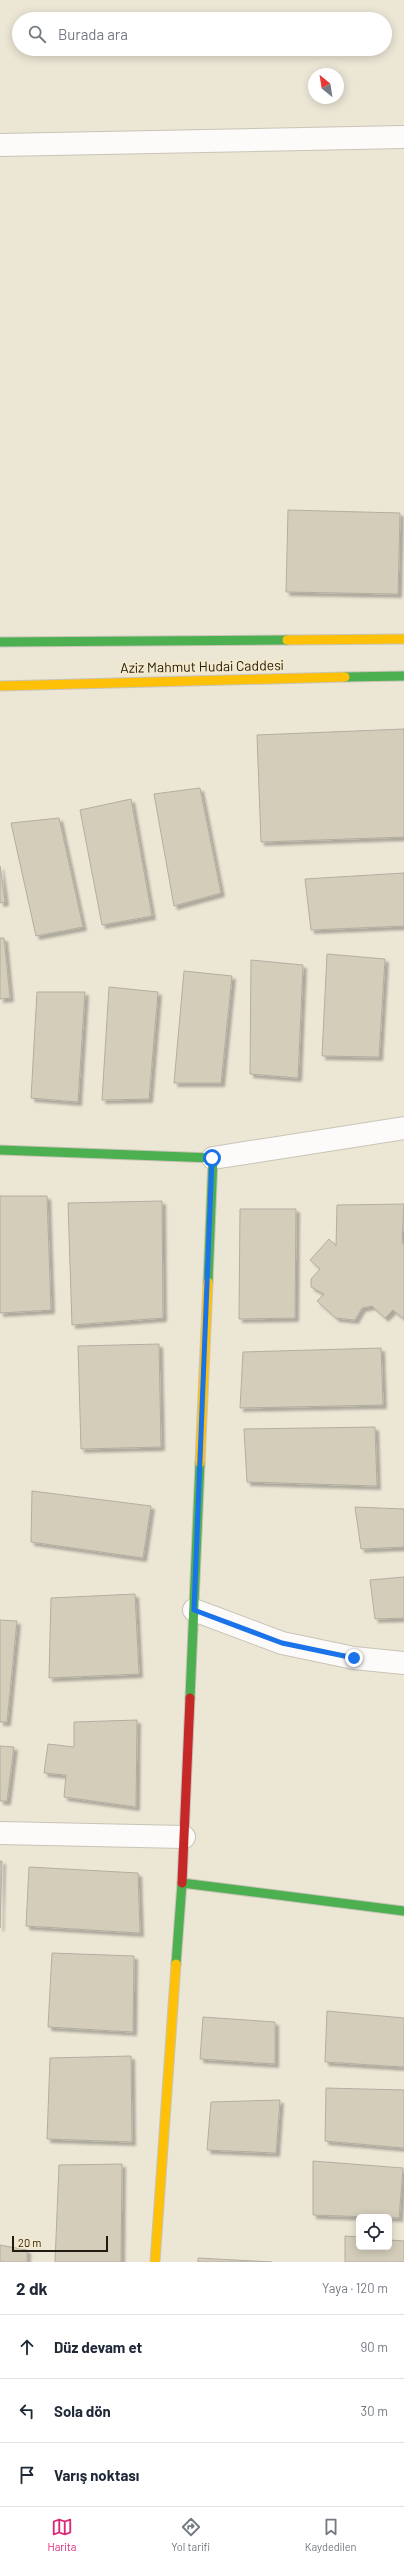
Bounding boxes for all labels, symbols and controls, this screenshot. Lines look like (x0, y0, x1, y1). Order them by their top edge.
search box (12, 12, 392, 56)
icon: search (26, 23, 48, 45)
text: Burada ara (58, 25, 128, 43)
north arrow (308, 68, 344, 104)
street label: Aziz Mahmut Hudai Caddesi (120, 656, 284, 676)
route start (203, 1149, 221, 1167)
route end (345, 1649, 363, 1667)
map controls (356, 2214, 392, 2250)
button: locate (356, 2214, 392, 2250)
scale bar (12, 2234, 108, 2253)
text: 20 m (18, 2236, 41, 2249)
text: 2 dk (16, 2278, 48, 2298)
text: Yaya · 120 m (322, 2280, 388, 2296)
icon: ahead (16, 2336, 38, 2358)
text: Düz devam et (54, 2338, 142, 2356)
text: 90 m (361, 2339, 388, 2355)
icon: left (16, 2400, 38, 2422)
text: Sola dön (54, 2402, 111, 2420)
text: 30 m (361, 2403, 388, 2419)
icon: arrive (16, 2464, 38, 2486)
text: Varış noktası (54, 2466, 139, 2484)
tab: Harita (48, 2516, 76, 2553)
tab: Yol tarifi (171, 2516, 210, 2553)
tab: Kaydedilen (305, 2516, 356, 2553)

